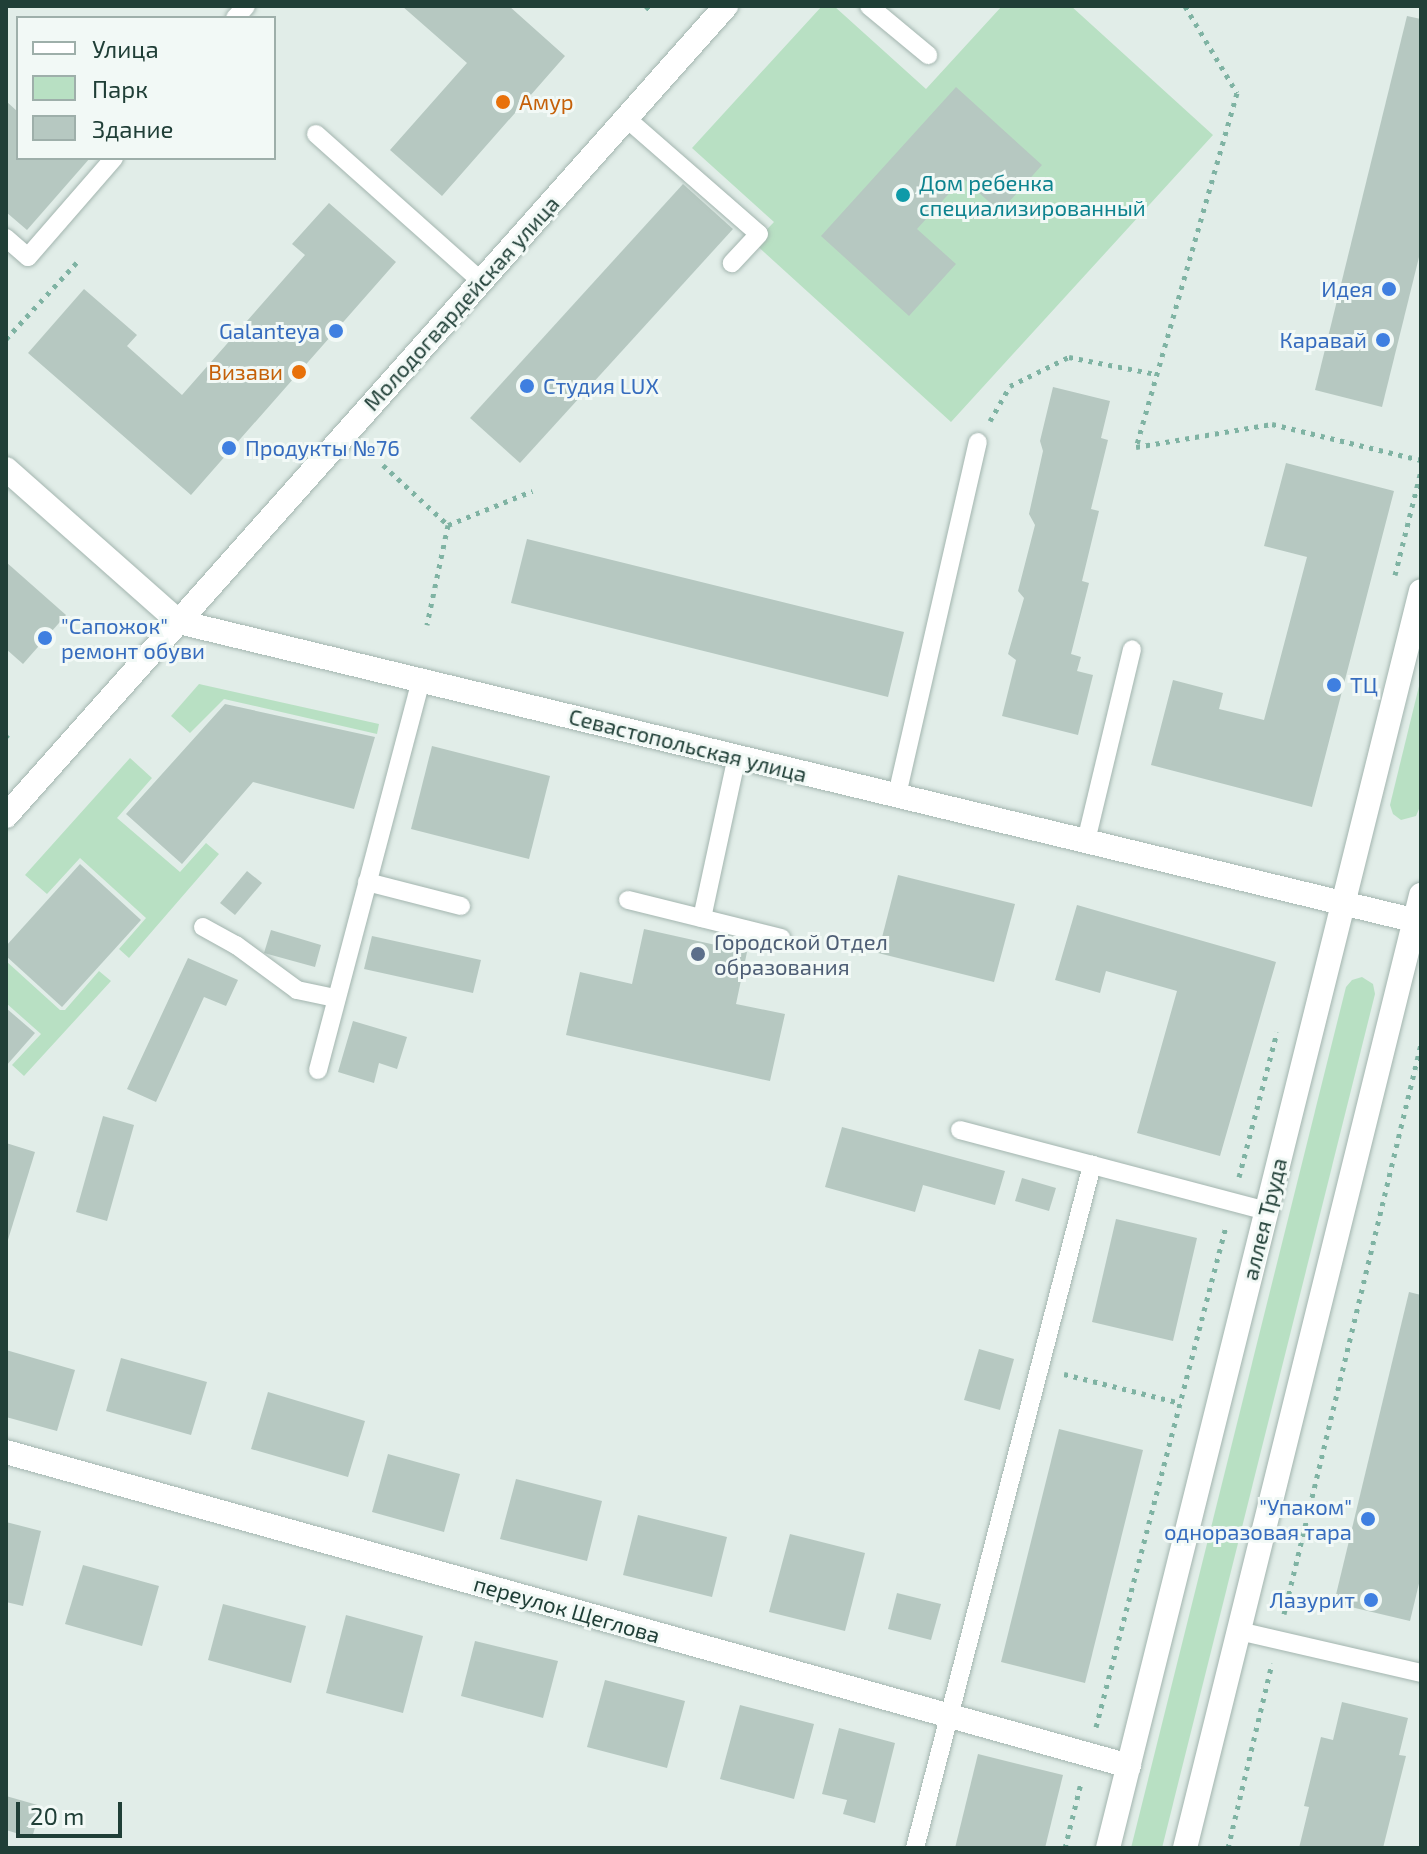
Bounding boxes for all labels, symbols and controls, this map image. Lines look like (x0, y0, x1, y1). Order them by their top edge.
legend (16, 16, 276, 160)
text: Улица (92, 34, 159, 63)
text: Парк (92, 74, 148, 103)
place label: Амур (519, 89, 574, 115)
marker: Амур (494, 93, 512, 111)
text: Здание (92, 114, 174, 143)
place label: Дом ребенка специализированный (919, 169, 1146, 220)
marker: Дом ребенка специализированный (894, 186, 912, 204)
street label: Молодогвардейская улица (358, 190, 564, 416)
place label: Идея (1321, 276, 1373, 302)
marker: Идея (1380, 280, 1398, 298)
place label: Galanteya (219, 318, 320, 344)
marker: Galanteya (327, 322, 345, 340)
place label: Каравай (1279, 327, 1367, 353)
marker: Каравай (1374, 331, 1392, 349)
place label: Визави (208, 359, 283, 385)
marker: Визави (290, 363, 308, 381)
place label: Студия LUX (543, 373, 659, 399)
marker: Студия LUX (518, 377, 536, 395)
place label: Продукты №76 (245, 435, 400, 461)
marker: Продукты №76 (220, 439, 238, 457)
place label: "Сапожок" ремонт обуви (61, 612, 205, 664)
marker: "Сапожок" ремонт обуви (36, 629, 54, 647)
place label: ТЦ (1350, 672, 1378, 698)
marker: ТЦ (1325, 676, 1343, 694)
street label: Севастопольская улица (566, 703, 810, 787)
place label: Городской Отдел образования (714, 928, 888, 980)
marker: Городской Отдел образования (689, 945, 707, 963)
street label: аллея Труда (1236, 1155, 1292, 1283)
place label: "Упаком" одноразовая тара (1164, 1493, 1352, 1544)
marker: "Упаком" одноразовая тара (1359, 1510, 1377, 1528)
street label: переулок Щеглова (471, 1570, 663, 1648)
place label: Лазурит (1270, 1587, 1355, 1613)
marker: Лазурит (1362, 1591, 1380, 1609)
scale bar (20, 1786, 126, 1836)
text: 20 m (30, 1801, 84, 1830)

